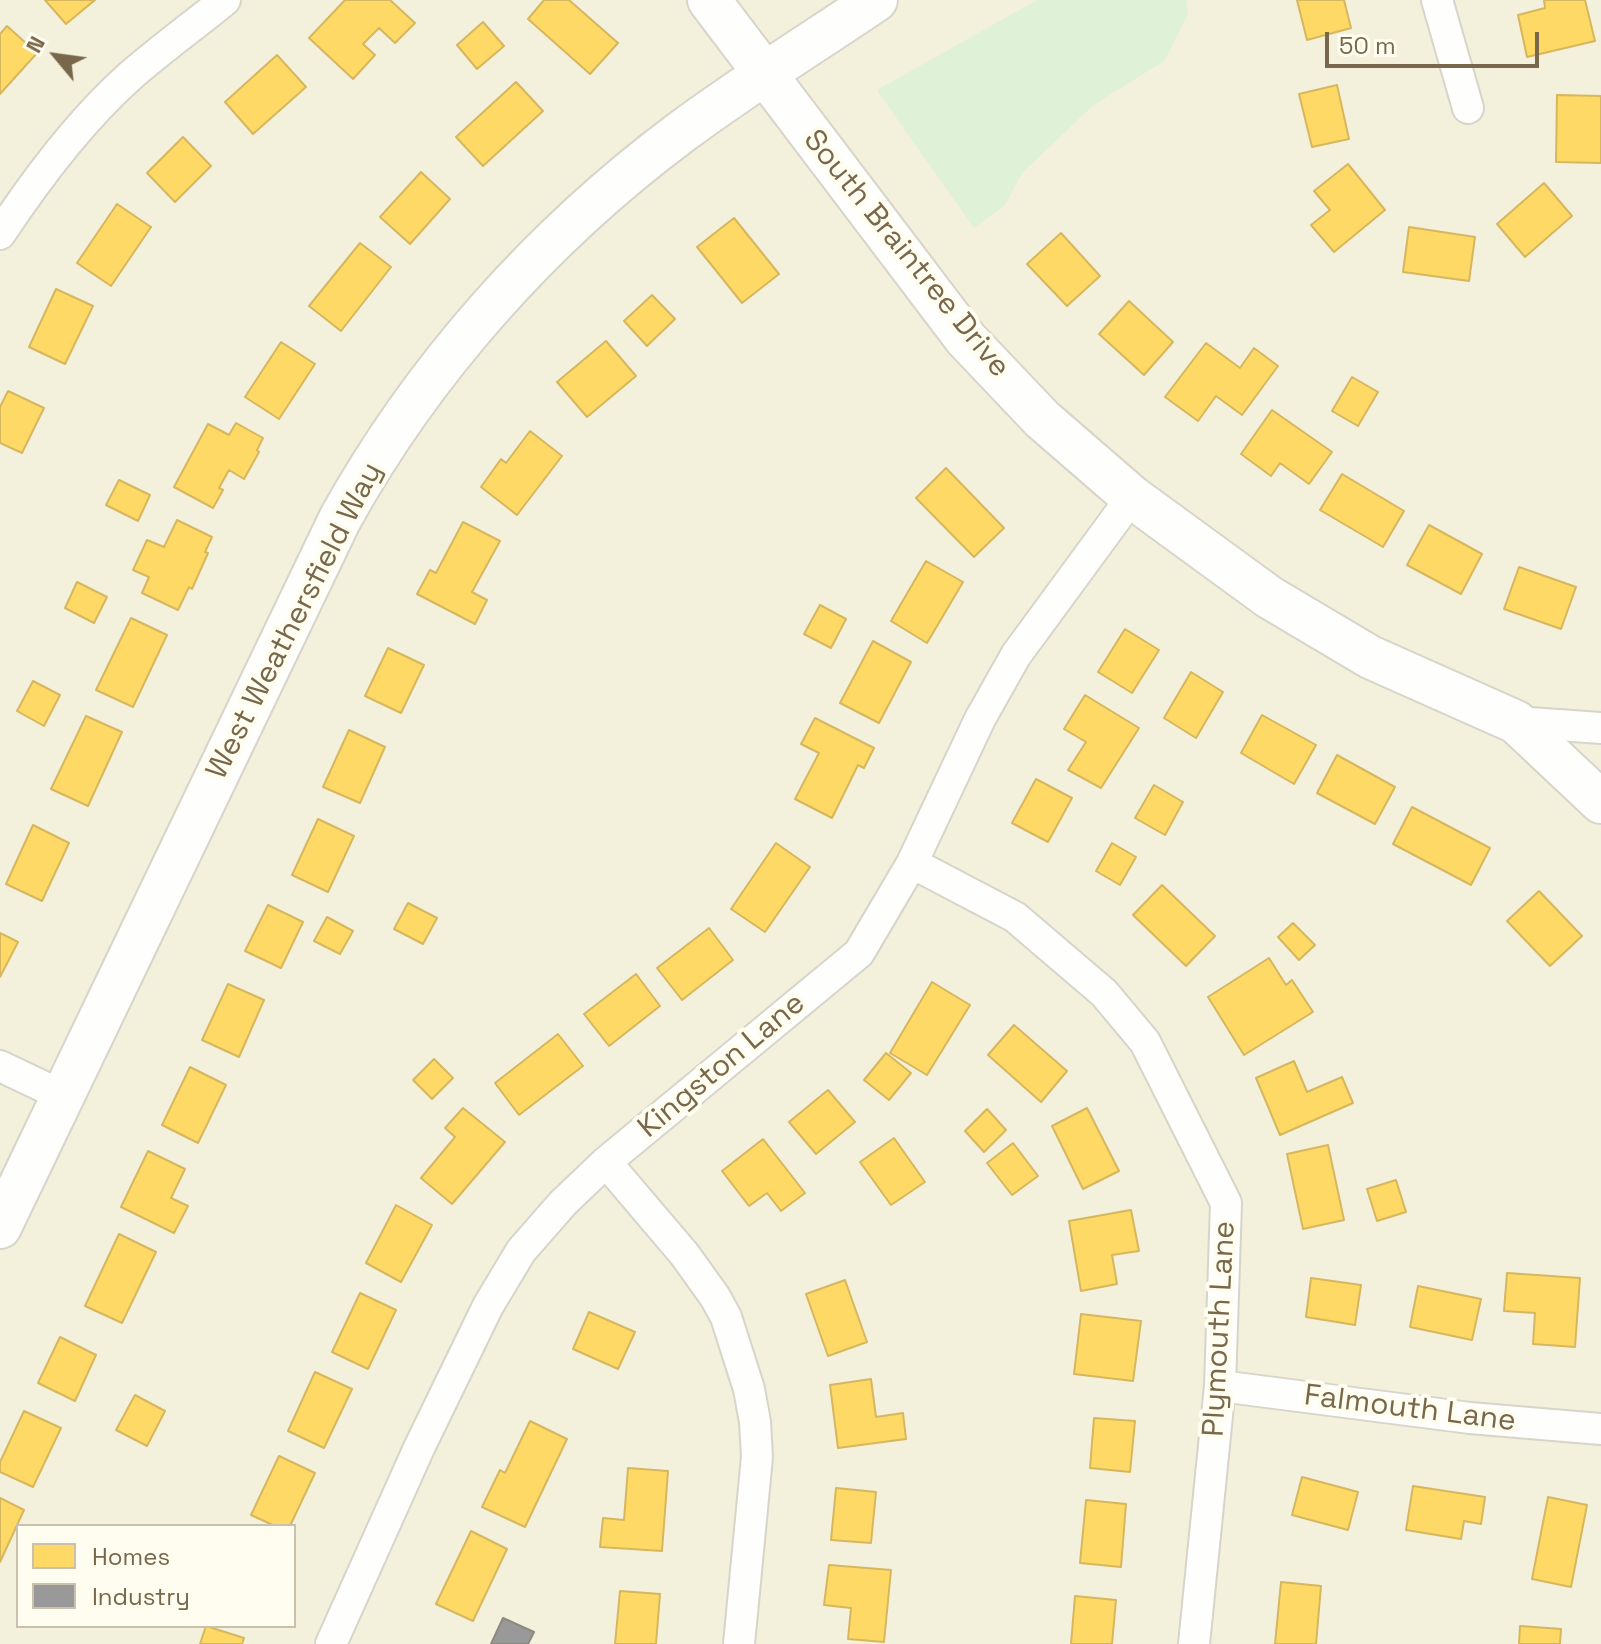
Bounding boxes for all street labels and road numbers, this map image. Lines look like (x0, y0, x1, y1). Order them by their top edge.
street label: South Braintree Drive (795, 123, 1017, 385)
street label: West Weathersfield Way (199, 457, 391, 785)
street label: Kingston Lane (631, 986, 813, 1146)
street label: Plymouth Lane (1196, 1220, 1244, 1438)
street label: Falmouth Lane (1302, 1378, 1518, 1440)

